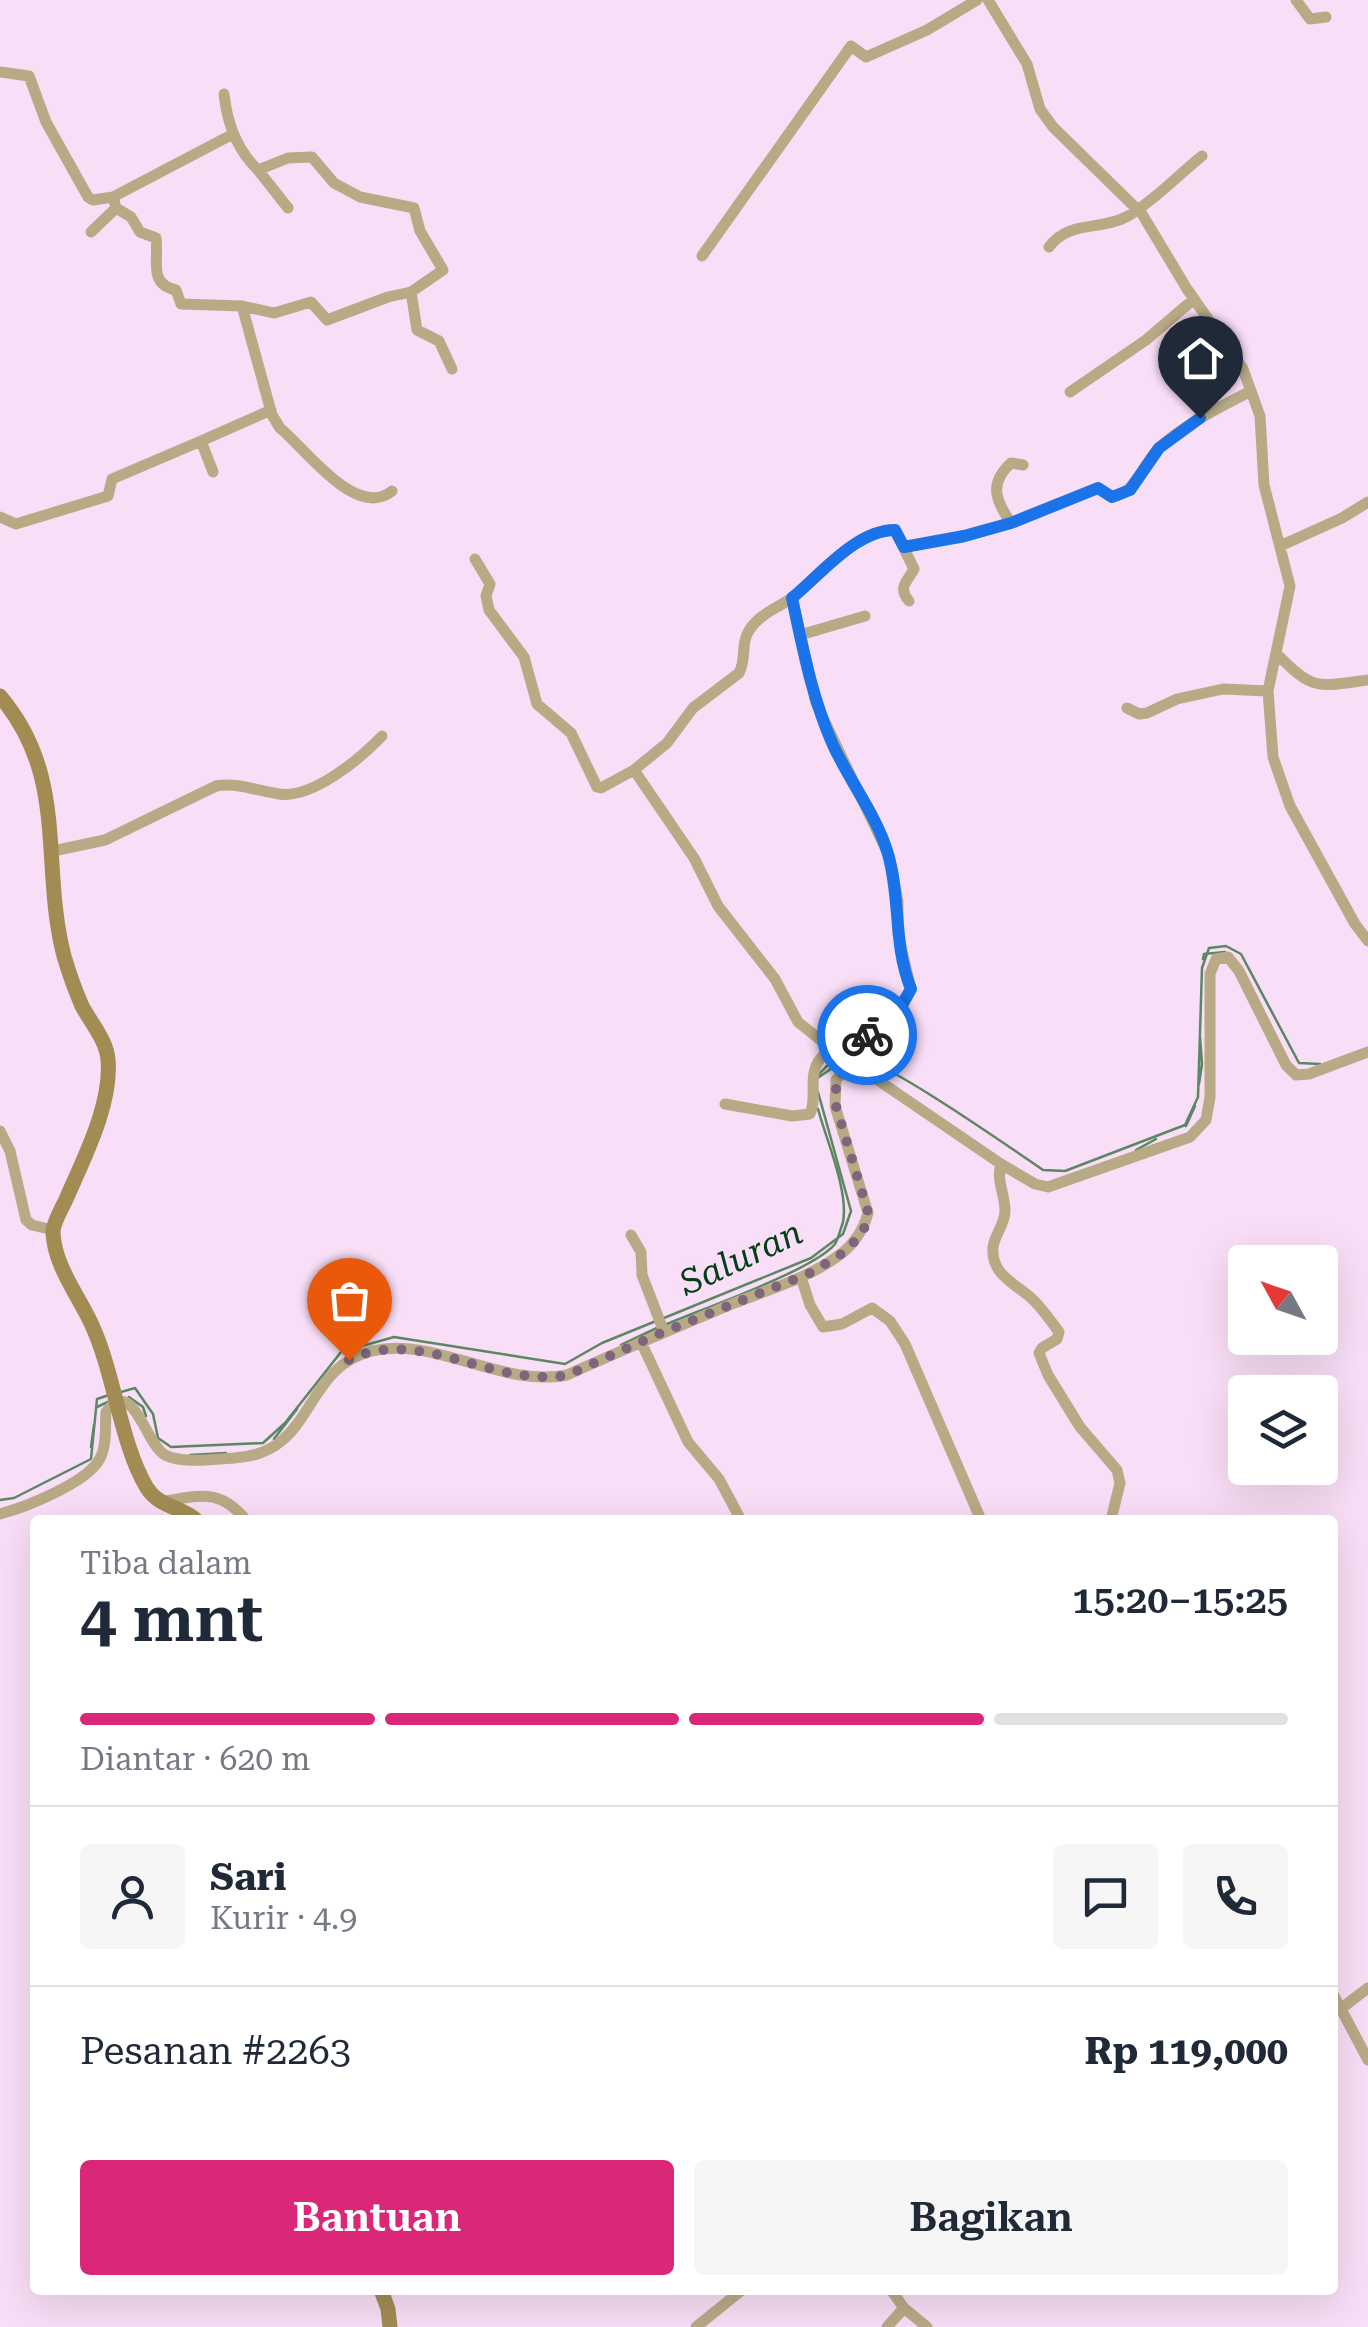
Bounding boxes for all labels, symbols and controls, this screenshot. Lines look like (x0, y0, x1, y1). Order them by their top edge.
pin (1158, 316, 1243, 419)
icon: home (1173, 331, 1228, 386)
courier (817, 985, 917, 1085)
icon: bike (840, 1008, 895, 1063)
water label: Saluran (672, 1212, 809, 1305)
north arrow (1228, 1245, 1338, 1355)
map controls (1228, 1245, 1338, 1485)
pin (307, 1258, 392, 1361)
icon: bag (322, 1273, 377, 1328)
button: layers (1228, 1375, 1338, 1485)
text: Tiba dalam (80, 1544, 252, 1582)
text: 15:20–15:25 (1072, 1578, 1288, 1622)
text: 4 mnt (80, 1581, 263, 1657)
text: Diantar · 620 m (80, 1740, 311, 1778)
button: person (80, 1844, 185, 1949)
button: chat (1053, 1844, 1158, 1949)
button: phone (1183, 1844, 1288, 1949)
text: Sari (210, 1855, 286, 1899)
text: Kurir · 4.9 (210, 1899, 357, 1937)
text: Pesanan #2263 (80, 2029, 351, 2073)
text: Rp 119,000 (1085, 2029, 1288, 2073)
button: Bantuan (80, 2160, 674, 2275)
button: Bagikan (694, 2160, 1288, 2275)

